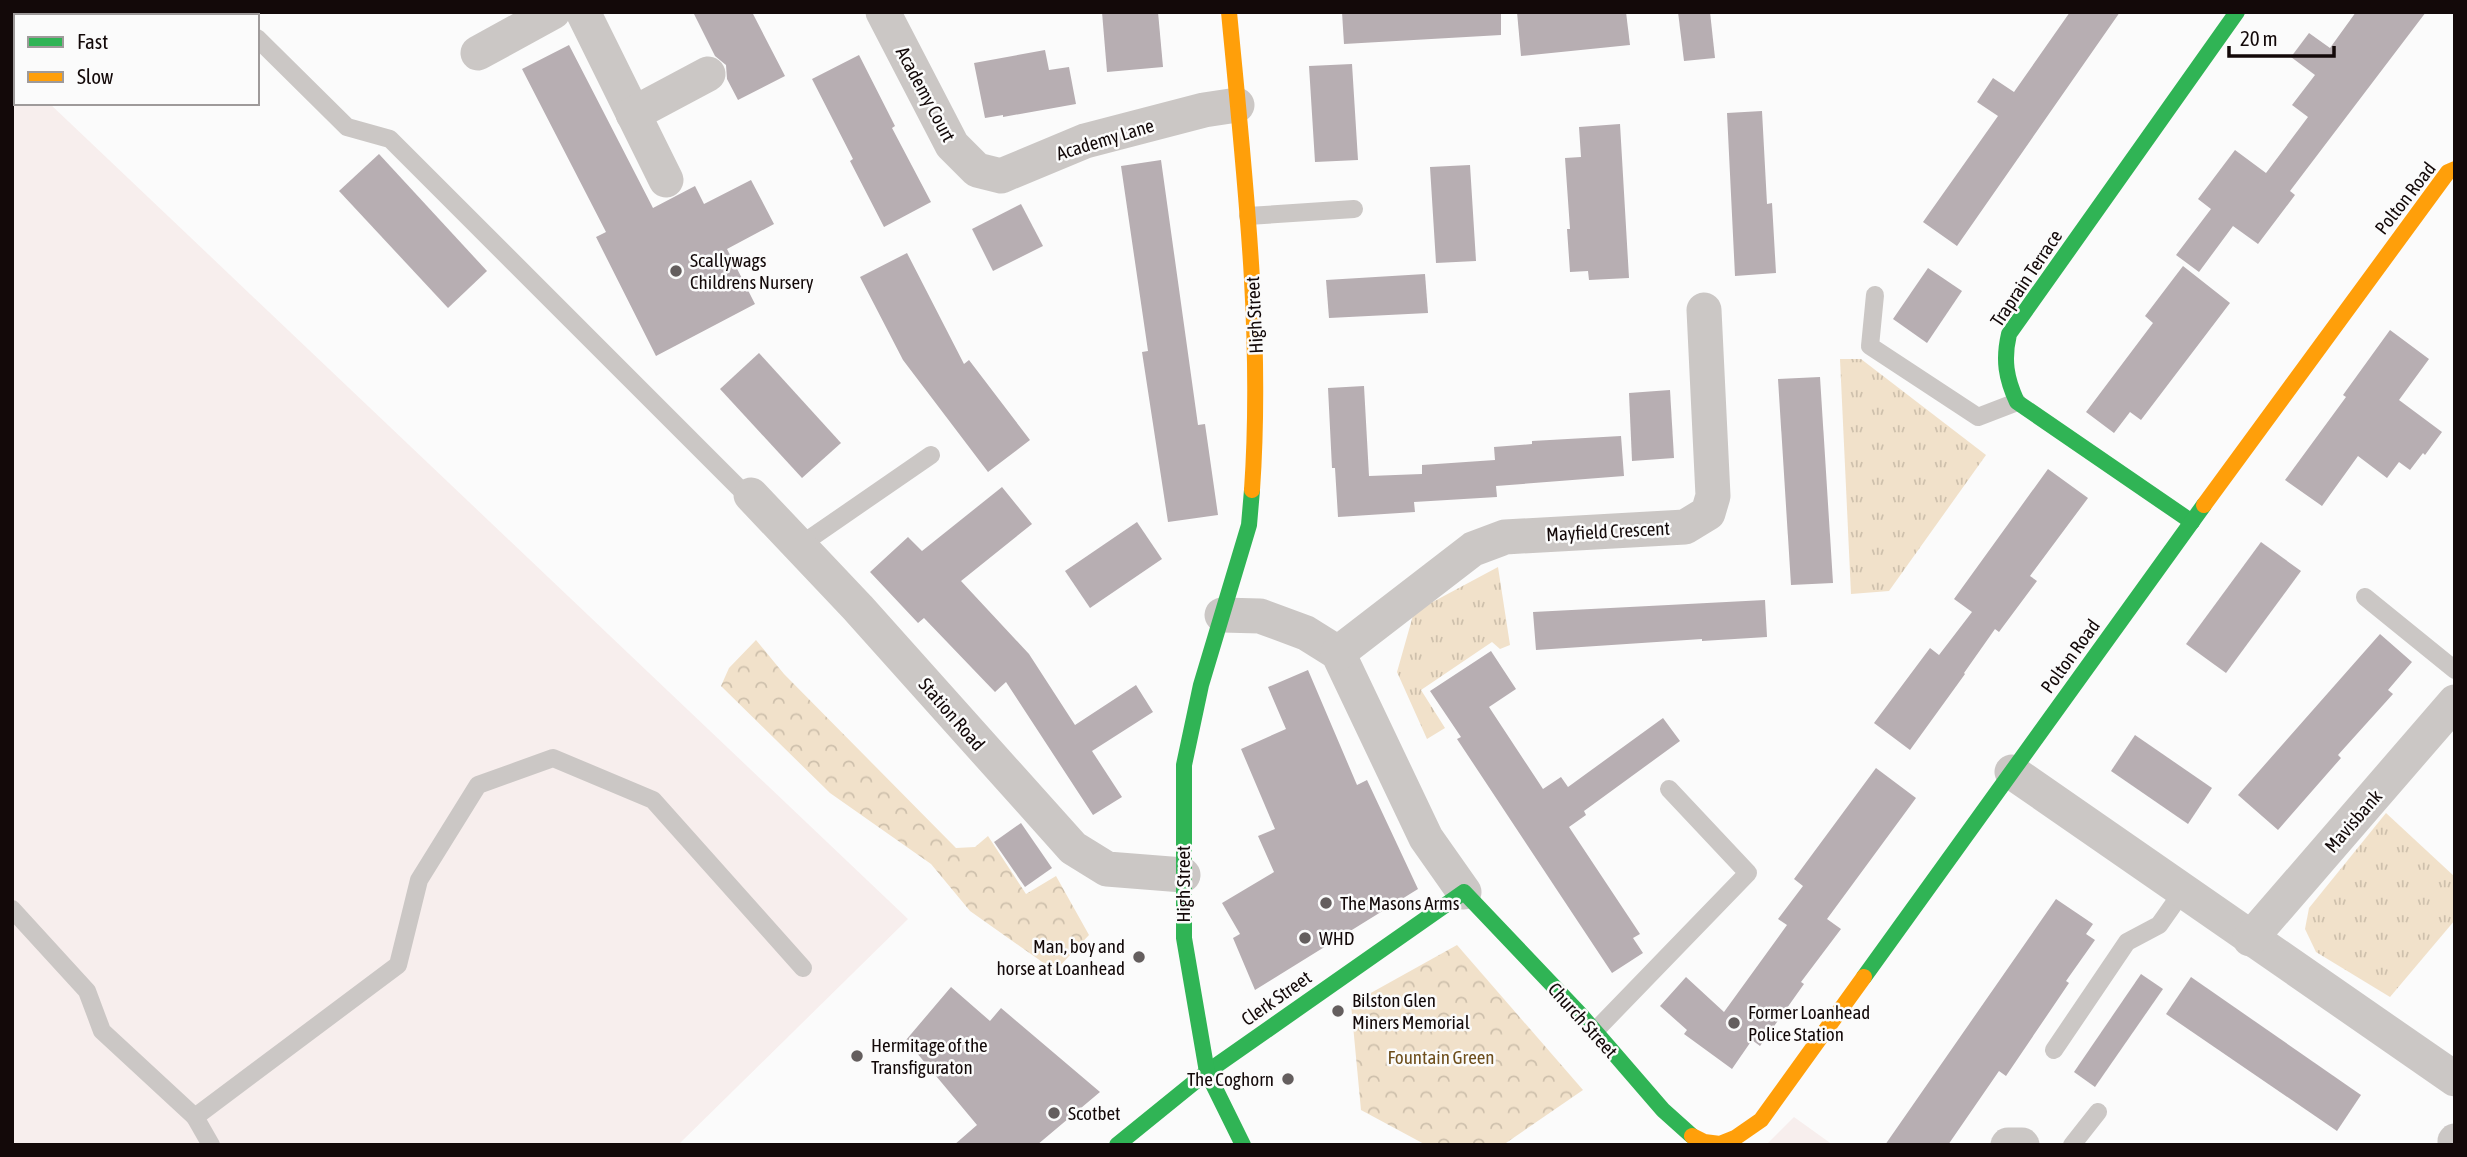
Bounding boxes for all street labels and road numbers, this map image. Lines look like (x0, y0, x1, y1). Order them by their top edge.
street label: Academy Court (892, 43, 960, 145)
street label: Academy Lane (1054, 114, 1156, 164)
street label: Polton Road (2370, 158, 2440, 238)
street label: Traprain Terrace (1986, 226, 2066, 330)
street label: High Street (1241, 276, 1267, 354)
street label: Mayfield Crescent (1546, 517, 1670, 545)
street label: Polton Road (2036, 615, 2104, 697)
street label: Station Road (914, 673, 990, 755)
street label: Mavisbank (2320, 785, 2387, 857)
street label: High Street (1172, 845, 1194, 923)
street label: Clerk Street (1237, 966, 1315, 1030)
street label: Church Street (1544, 978, 1622, 1062)

